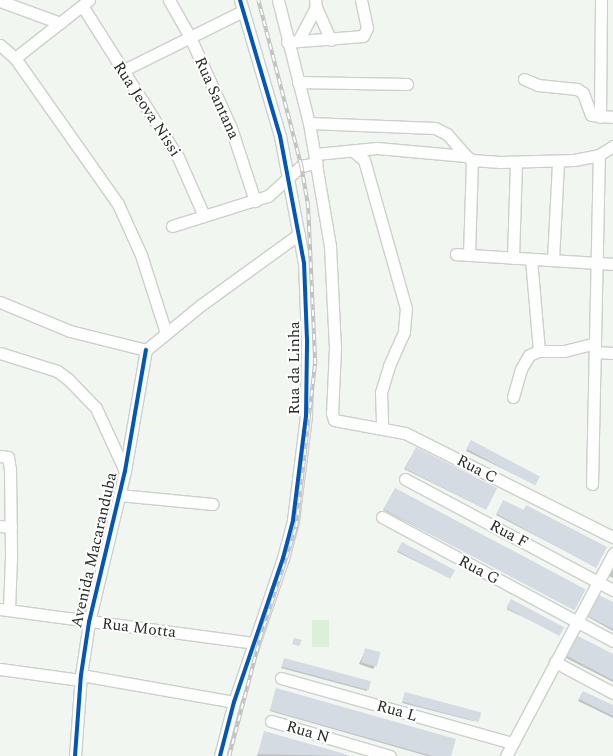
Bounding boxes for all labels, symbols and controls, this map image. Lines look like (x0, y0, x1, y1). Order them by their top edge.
street label: Rua Santana (190, 54, 244, 142)
street label: Rua Jeova Nissi (109, 58, 185, 160)
street label: Rua da Linha (284, 321, 304, 415)
street label: Rua C (453, 451, 501, 487)
street label: Avenida Macaranduba (67, 470, 121, 630)
street label: Rua F (486, 516, 532, 552)
street label: Rua G (455, 551, 503, 589)
street label: Rua Motta (101, 614, 177, 642)
street label: Rua L (374, 696, 420, 726)
street label: Rua N (284, 717, 332, 747)

